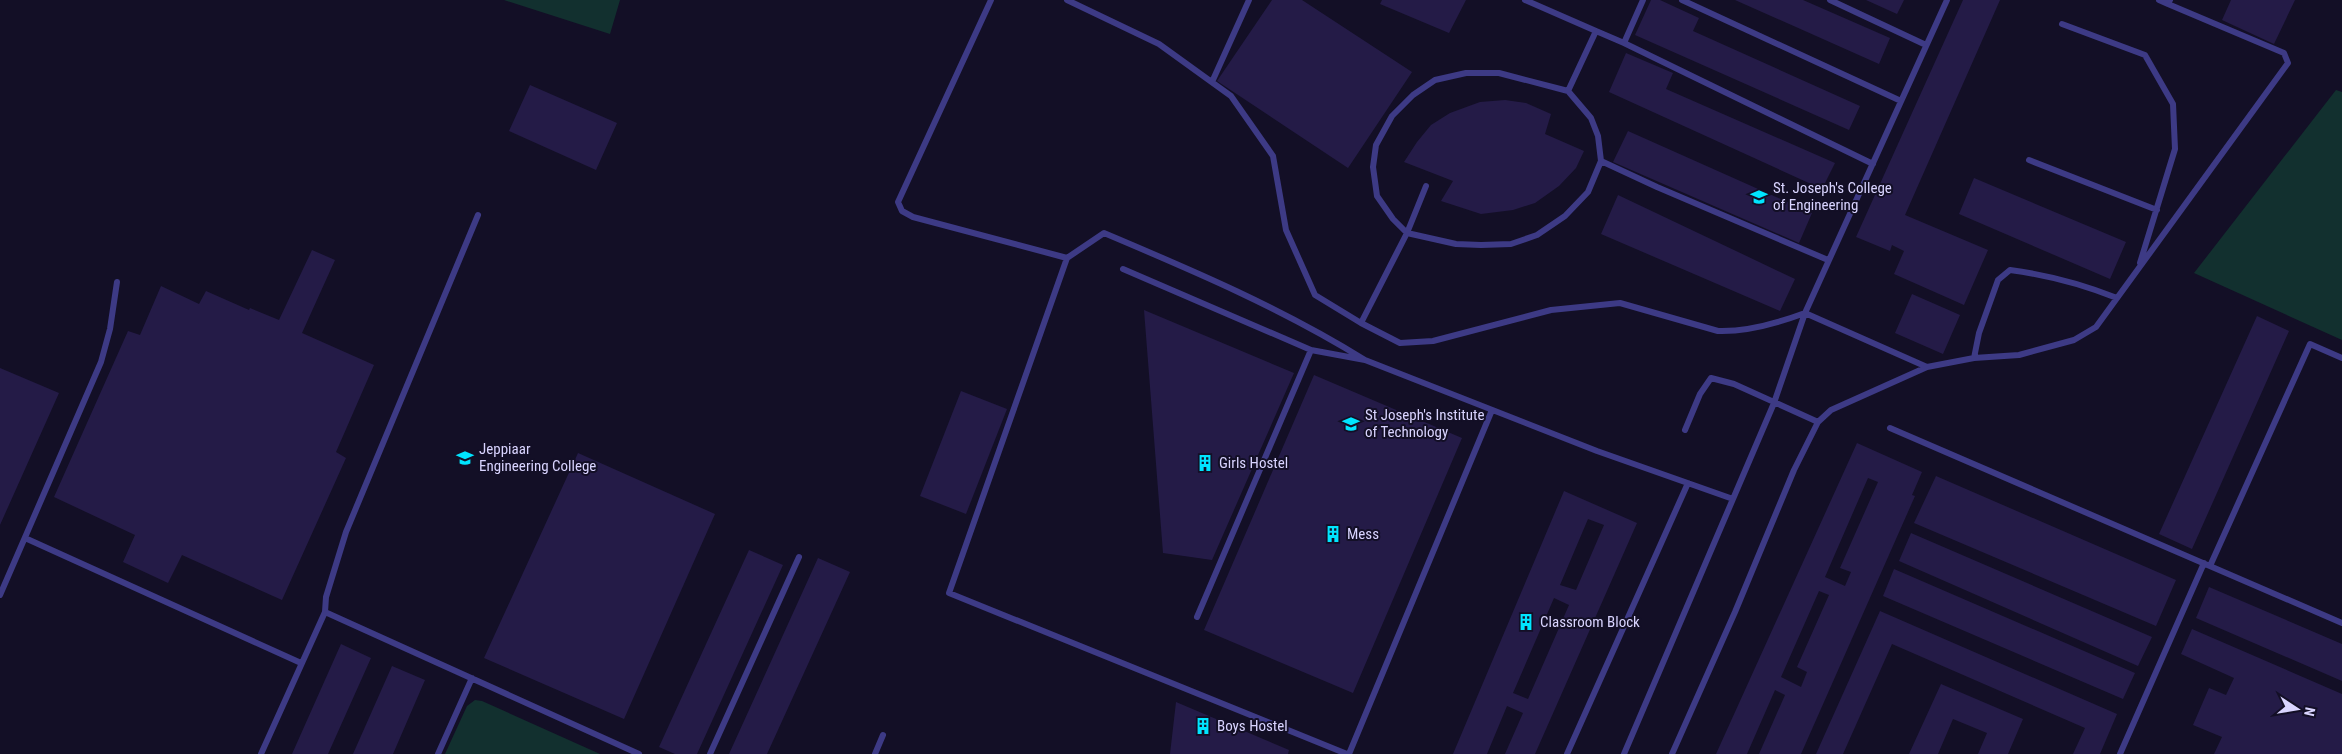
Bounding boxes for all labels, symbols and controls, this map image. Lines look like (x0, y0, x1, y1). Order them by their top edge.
place label: St. Joseph's College of Engineering (1773, 179, 1892, 214)
school or university icon: St. Joseph's College of Engineering (1749, 187, 1769, 207)
place label: St Joseph's Institute of Technology (1365, 406, 1484, 441)
school or university icon: St Joseph's Institute of Technology (1341, 414, 1361, 434)
place label: Jeppiaar Engineering College (479, 440, 596, 475)
school or university icon: Jeppiaar Engineering College (455, 448, 475, 468)
building icon: Girls Hostel (1195, 453, 1215, 473)
place label: Girls Hostel (1219, 454, 1288, 472)
building icon: Mess (1323, 524, 1343, 544)
place label: Mess (1347, 525, 1379, 543)
building icon: Classroom Block (1516, 612, 1536, 632)
place label: Classroom Block (1540, 613, 1640, 631)
north arrow (2272, 684, 2322, 734)
text: N (2301, 706, 2318, 718)
building icon: Boys Hostel (1193, 716, 1213, 736)
place label: Boys Hostel (1217, 717, 1288, 735)

